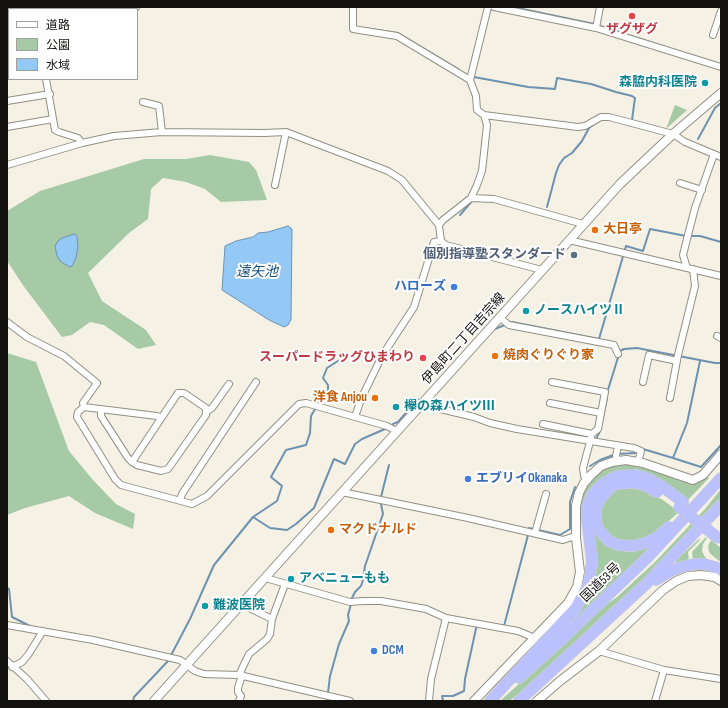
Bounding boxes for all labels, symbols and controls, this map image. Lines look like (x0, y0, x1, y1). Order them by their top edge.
legend (8, 8, 138, 80)
marker: ザグザグ (627, 11, 637, 21)
text: 道路 (46, 18, 70, 33)
place label: ザグザグ (606, 22, 658, 38)
text: 公園 (46, 38, 70, 53)
text: 水域 (46, 58, 70, 73)
place label: 森脇内科医院 (619, 75, 697, 91)
marker: 森脇内科医院 (700, 78, 710, 88)
place label: 大日亭 (603, 222, 642, 238)
marker: 大日亭 (590, 225, 600, 235)
place label: 個別指導塾スタンダード (423, 247, 566, 263)
marker: 個別指導塾スタンダード (569, 250, 579, 260)
water label: 遠矢池 (236, 264, 278, 280)
place label: ハローズ (394, 279, 446, 295)
marker: ハローズ (449, 282, 459, 292)
street label: 伊島町二丁目吉宗線 (419, 290, 509, 388)
place label: ノースハイツⅡ (534, 303, 625, 319)
marker: ノースハイツⅡ (521, 306, 531, 316)
place label: 焼肉ぐりぐり家 (503, 348, 594, 364)
place label: スーパードラッグひまわり (259, 350, 415, 366)
marker: 焼肉ぐりぐり家 (490, 351, 500, 361)
marker: スーパードラッグひまわり (418, 353, 428, 363)
place label: 洋食 Anjou (313, 390, 367, 406)
marker: 洋食 Anjou (370, 393, 380, 403)
place label: 欅の森ハイツⅢ (404, 399, 495, 415)
marker: 欅の森ハイツⅢ (391, 402, 401, 412)
place label: エブリイOkanaka (476, 471, 567, 487)
marker: エブリイOkanaka (463, 474, 473, 484)
place label: マクドナルド (339, 522, 417, 538)
marker: マクドナルド (326, 525, 336, 535)
street label: 国道53号 (578, 560, 624, 606)
place label: アベニューもも (299, 571, 390, 587)
marker: アベニューもも (286, 574, 296, 584)
place label: 難波医院 (213, 598, 265, 614)
marker: 難波医院 (200, 601, 210, 611)
place label: DCM (382, 643, 404, 659)
marker: DCM (369, 646, 379, 656)

